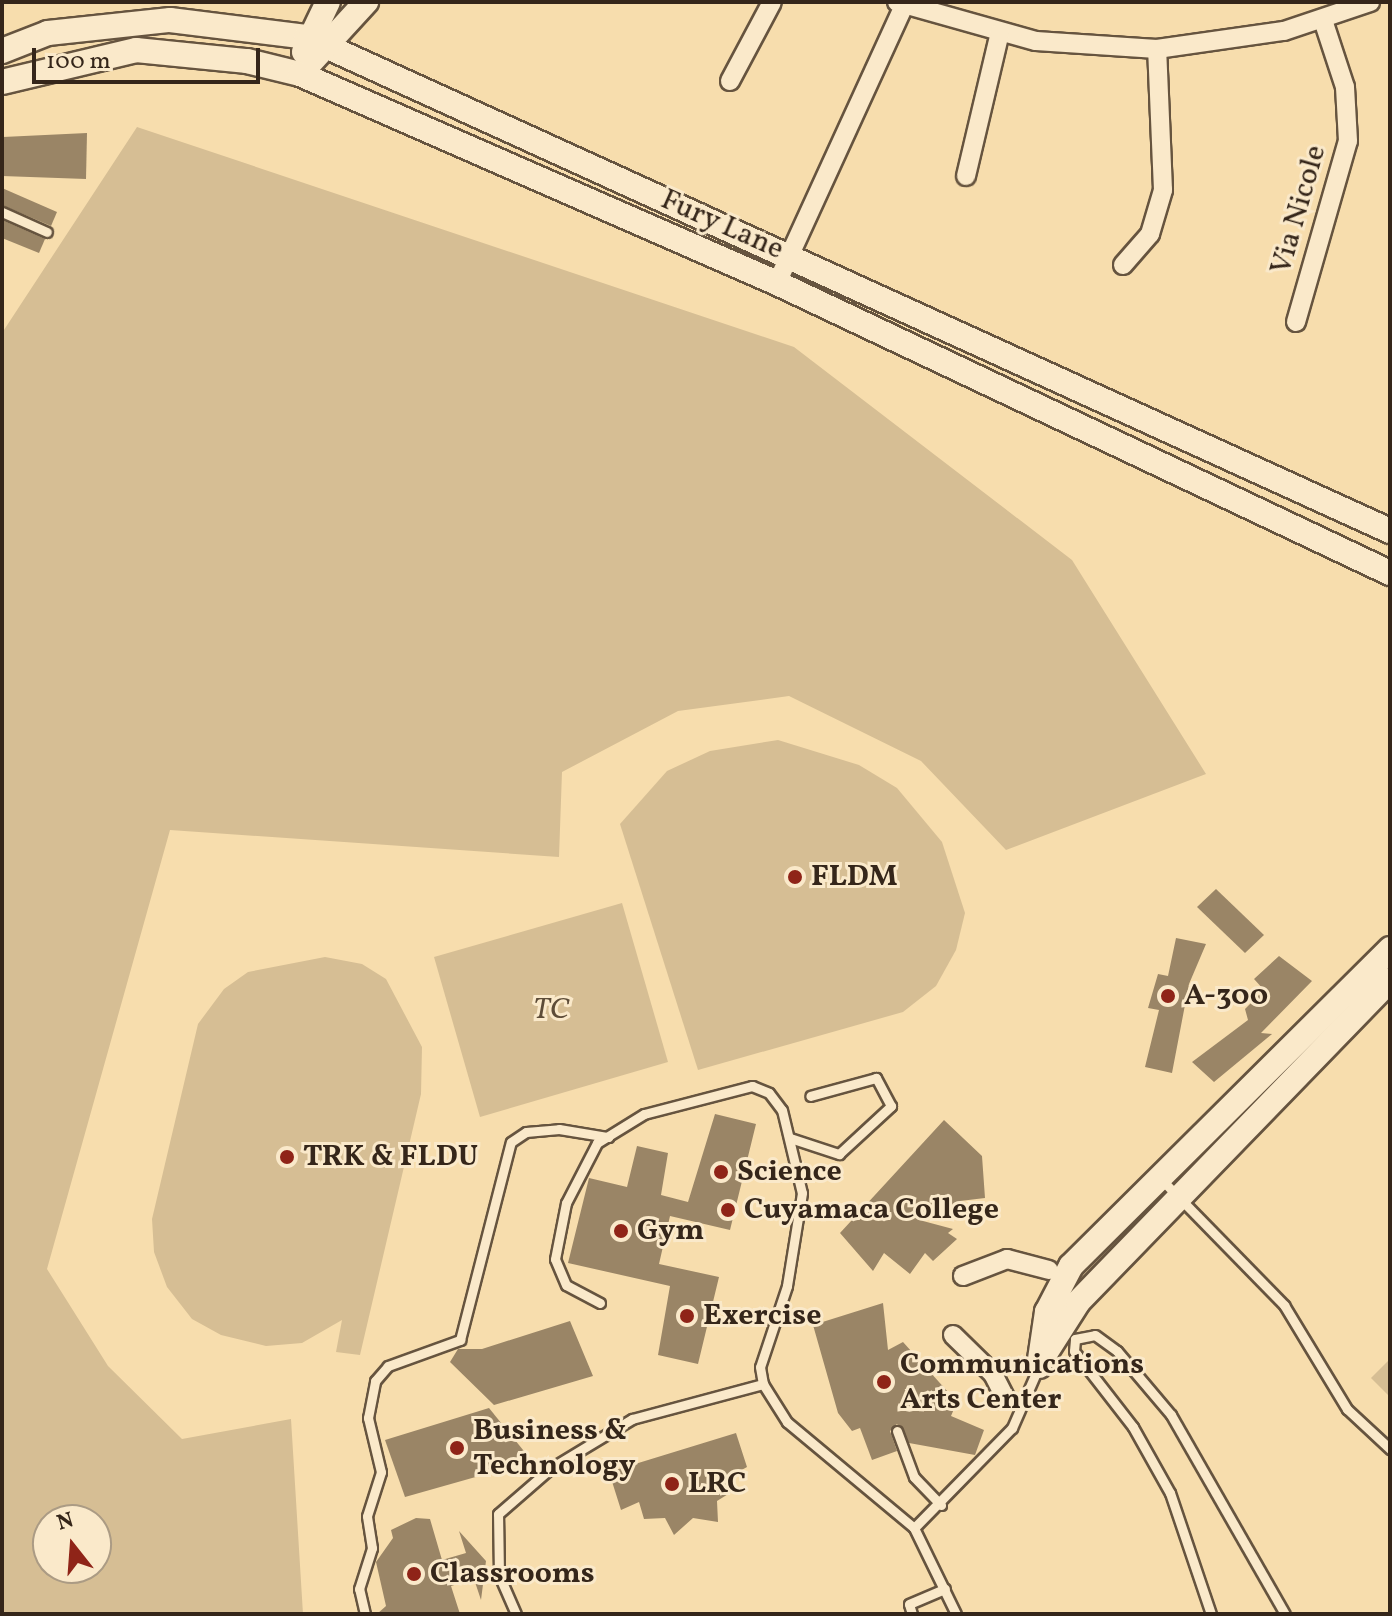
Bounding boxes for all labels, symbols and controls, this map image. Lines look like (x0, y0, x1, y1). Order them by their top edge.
scale bar (36, 32, 264, 82)
text: 100 m (46, 45, 111, 79)
street label: Via Nicole (1263, 141, 1335, 279)
street label: Fury Lane (655, 182, 789, 268)
place label: FLDM (811, 859, 897, 895)
marker: FLDM (786, 868, 804, 886)
place label: A-300 (1184, 978, 1268, 1014)
marker: A-300 (1159, 987, 1177, 1005)
park label: TC (533, 992, 569, 1028)
place label: TRK & FLDU (303, 1139, 478, 1175)
marker: TRK & FLDU (278, 1148, 296, 1166)
place label: Science (737, 1154, 842, 1190)
marker: Science (712, 1163, 730, 1181)
place label: Cuyamaca College (744, 1192, 999, 1228)
marker: Cuyamaca College (719, 1201, 737, 1219)
place label: Gym (637, 1213, 704, 1249)
marker: Gym (612, 1222, 630, 1240)
place label: Exercise (703, 1298, 821, 1334)
marker: Exercise (678, 1307, 696, 1325)
place label: Communications Arts Center (900, 1347, 1144, 1418)
marker: Communications Arts Center (875, 1373, 893, 1391)
place label: Business & Technology (473, 1413, 636, 1484)
marker: Business & Technology (448, 1439, 466, 1457)
place label: LRC (688, 1466, 746, 1502)
marker: LRC (663, 1475, 681, 1493)
north arrow (32, 1504, 112, 1584)
text: N (53, 1505, 78, 1540)
place label: Classrooms (430, 1556, 595, 1592)
marker: Classrooms (405, 1565, 423, 1583)

